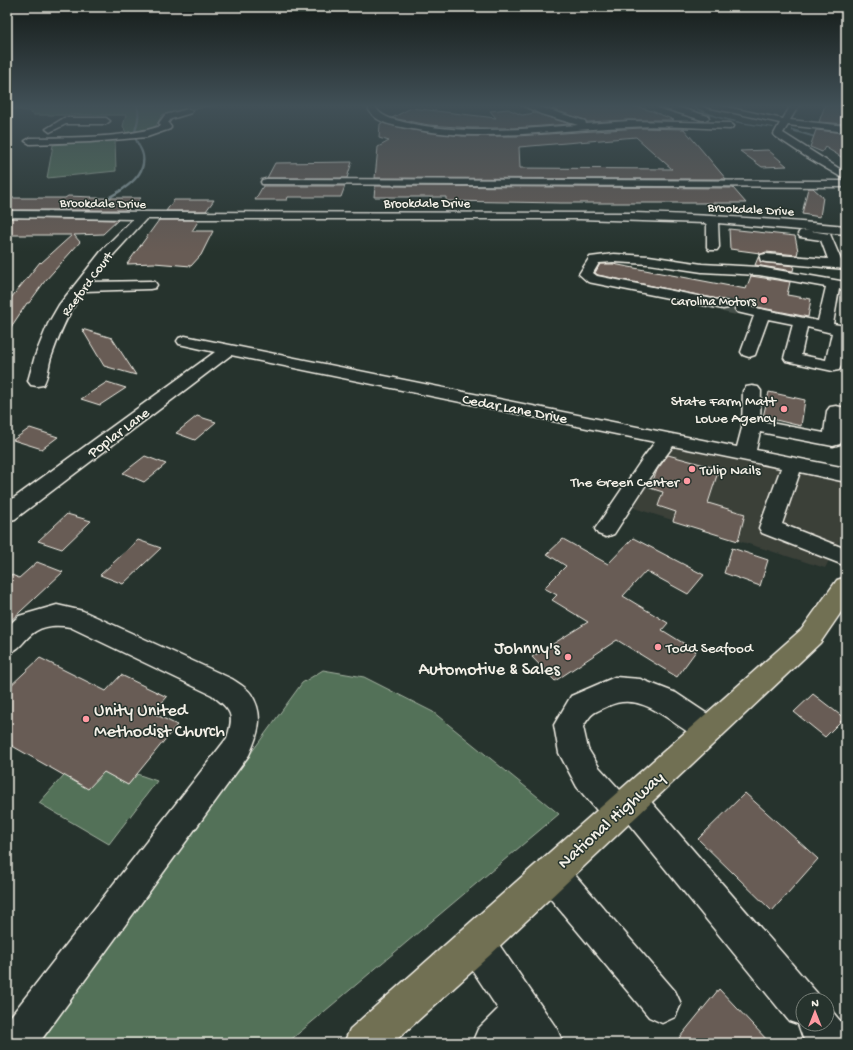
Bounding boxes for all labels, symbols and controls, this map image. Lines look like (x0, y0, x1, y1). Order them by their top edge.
street label: Brookdale Drive (59, 196, 147, 213)
street label: Brookdale Drive (383, 197, 470, 212)
street label: Brookdale Drive (706, 201, 795, 220)
street label: Raeford Court (59, 248, 118, 320)
place label: Carolina Motors (671, 295, 757, 310)
marker: Carolina Motors (759, 295, 769, 305)
street label: Cedar Lane Drive (460, 391, 569, 429)
place label: State Farm Matt Lowe Agency (671, 393, 778, 428)
street label: Poplar Lane (84, 404, 154, 463)
marker: State Farm Matt Lowe Agency (779, 404, 789, 414)
place label: Tulip Nails (699, 462, 761, 480)
marker: Tulip Nails (687, 464, 697, 474)
place label: The Green Center (570, 474, 681, 492)
marker: The Green Center (682, 476, 692, 486)
place label: Johnny's Automotive & Sales (419, 639, 561, 681)
place label: Todd Seafood (665, 640, 754, 658)
marker: Todd Seafood (653, 642, 663, 652)
marker: Johnny's Automotive & Sales (563, 652, 573, 662)
place label: Unity United Methodist Church (94, 701, 225, 743)
marker: Unity United Methodist Church (81, 714, 91, 724)
street label: National Highway (554, 767, 669, 874)
north arrow (795, 992, 835, 1032)
text: N (811, 998, 819, 1010)

